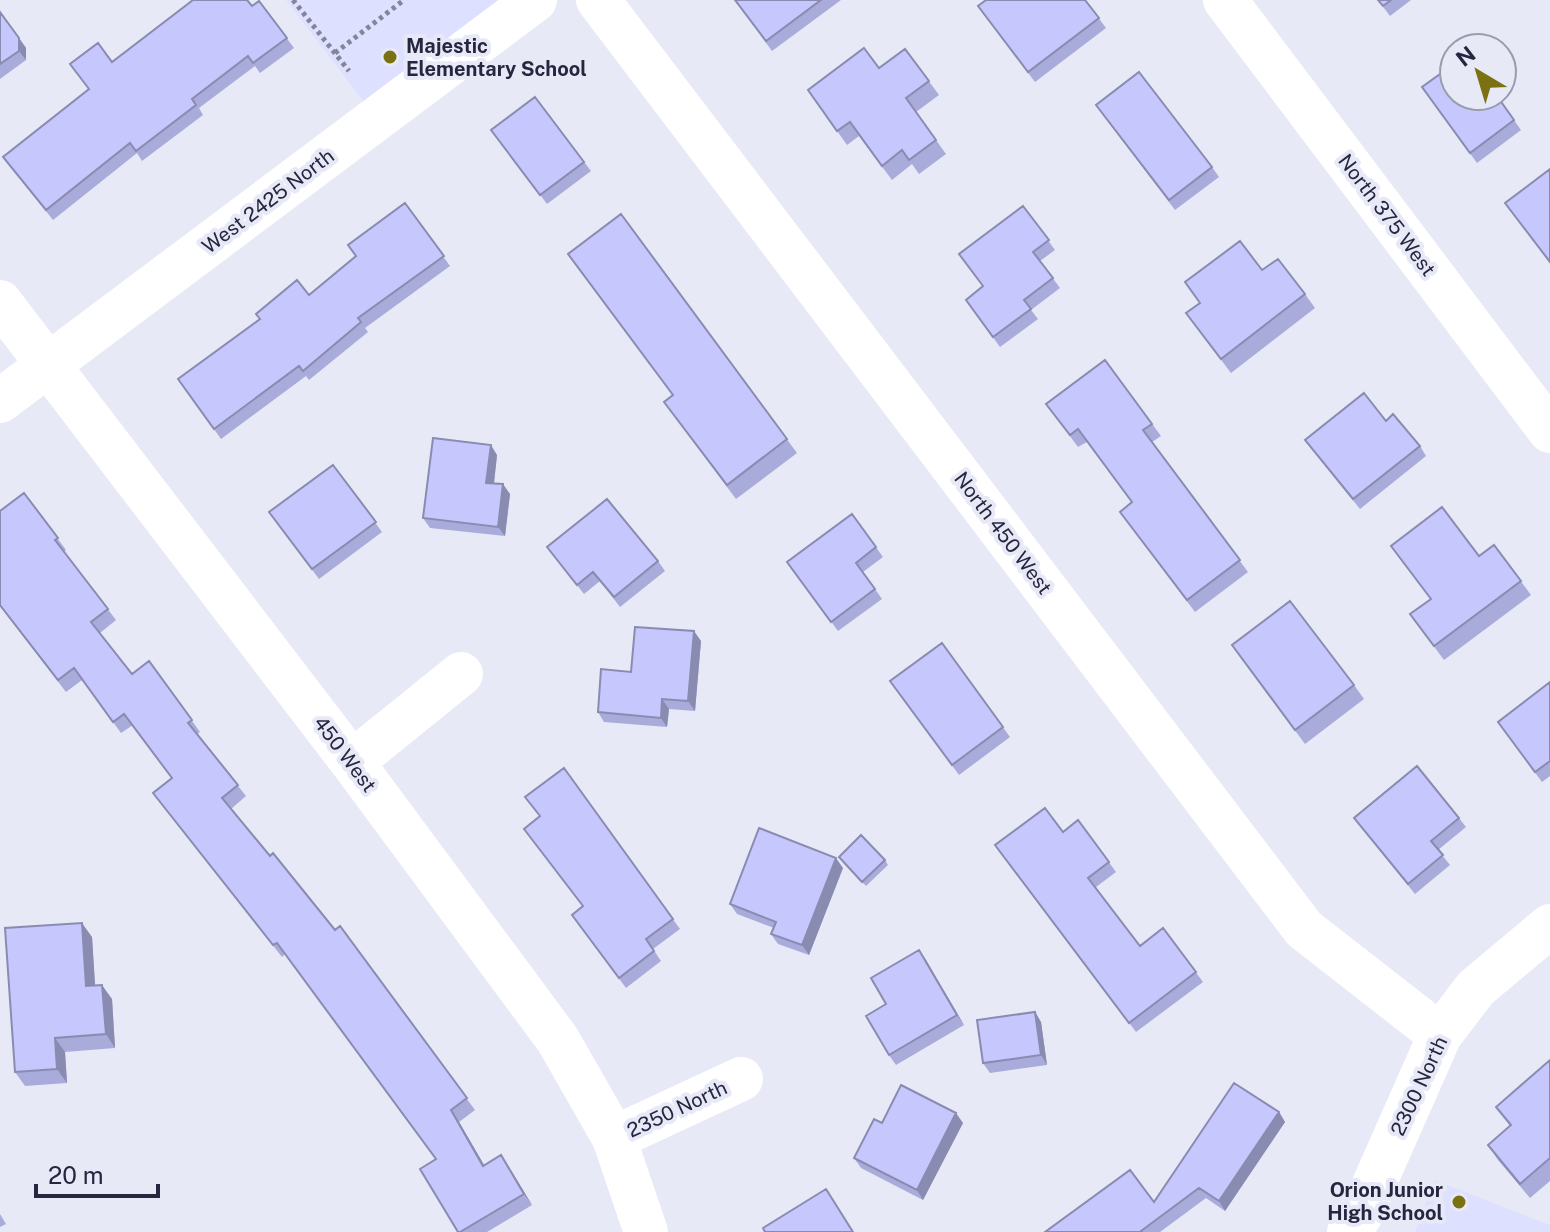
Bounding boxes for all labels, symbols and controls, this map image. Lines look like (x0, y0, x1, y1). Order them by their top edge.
north arrow (1438, 32, 1518, 112)
place label: Majestic Elementary School (406, 34, 587, 81)
text: N (1451, 41, 1480, 72)
marker: Majestic Elementary School (381, 48, 399, 66)
street label: West 2425 North (197, 144, 339, 258)
street label: North 375 West (1333, 149, 1441, 281)
street label: North 450 West (949, 467, 1057, 599)
street label: 450 West (309, 711, 381, 797)
street label: 2300 North (1386, 1033, 1452, 1139)
street label: 2350 North (623, 1075, 731, 1143)
scale bar (36, 1148, 158, 1198)
text: 20 m (48, 1161, 104, 1189)
place label: Orion Junior High School (1327, 1178, 1443, 1225)
marker: Orion Junior High School (1450, 1193, 1468, 1211)

